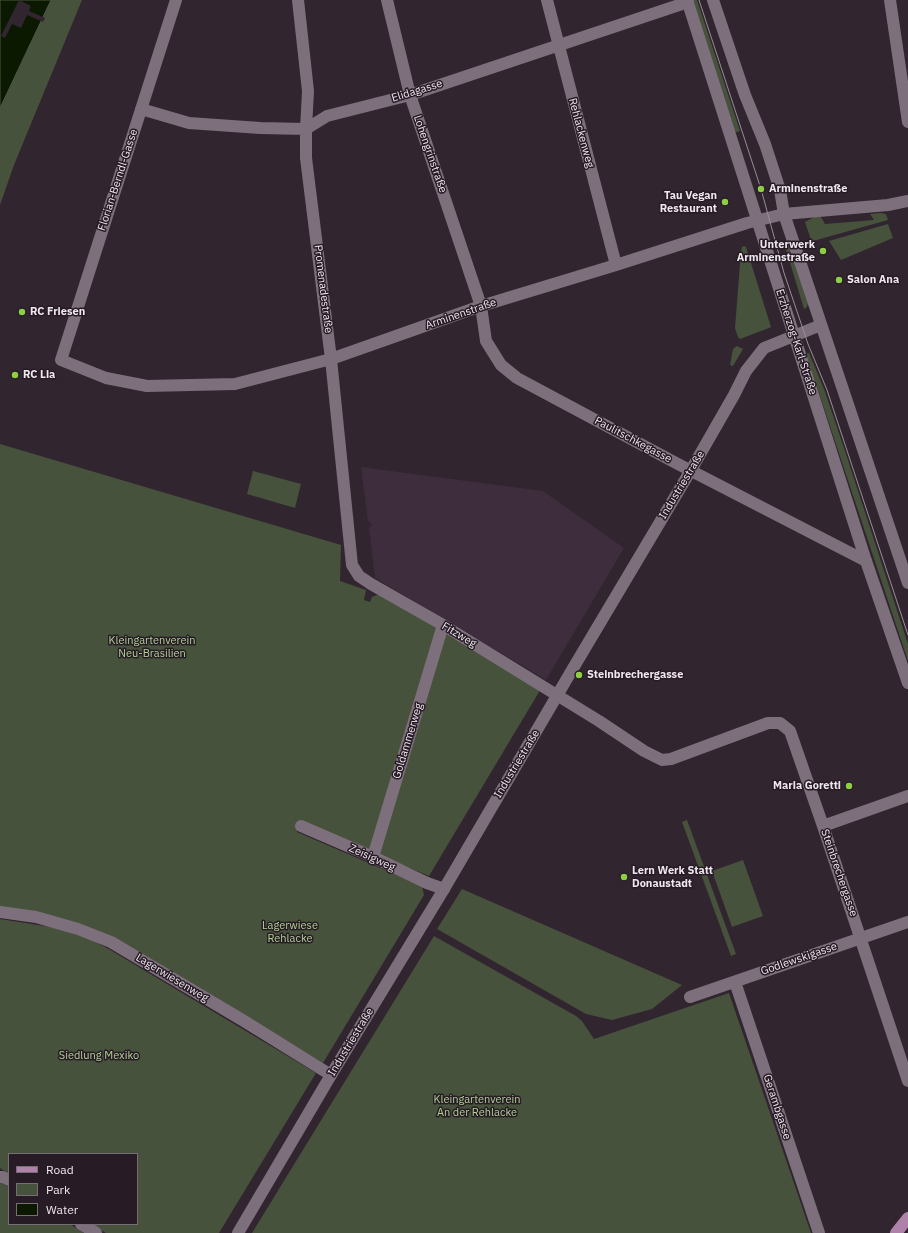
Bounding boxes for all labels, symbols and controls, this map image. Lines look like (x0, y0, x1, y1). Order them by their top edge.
street label: Elidagasse (390, 77, 444, 105)
street label: Rehlackenweg (565, 97, 597, 169)
street label: Lohengrinstraße (411, 114, 449, 194)
street label: Florian-Berndl-Gasse (95, 127, 141, 233)
place label: Arminenstraße (769, 182, 847, 196)
marker: Arminenstraße (756, 184, 766, 194)
place label: Tau Vegan Restaurant (660, 189, 717, 215)
marker: Tau Vegan Restaurant (720, 197, 730, 207)
place label: Unterwerk Arminenstraße (737, 238, 815, 264)
street label: Promenadestraße (311, 244, 335, 334)
marker: Unterwerk Arminenstraße (818, 246, 828, 256)
place label: Salon Ana (847, 273, 899, 287)
marker: Salon Ana (834, 275, 844, 285)
street label: Erzherzog-Karl-Straße (773, 288, 819, 396)
street label: Arminenstraße (424, 296, 498, 332)
place label: RC Friesen (30, 305, 85, 319)
marker: RC Friesen (17, 307, 27, 317)
place label: RC Lia (23, 368, 55, 382)
marker: RC Lia (10, 370, 20, 380)
street label: Paulitschkegasse (592, 414, 674, 466)
street label: Industriestraße (656, 448, 708, 522)
street label: Fitzweg (439, 620, 479, 650)
park label: Kleingartenverein Neu-Brasilien (108, 634, 196, 660)
place label: Steinbrechergasse (587, 668, 683, 682)
marker: Steinbrechergasse (574, 670, 584, 680)
street label: Goldammerweg (390, 701, 426, 781)
street label: Industriestraße (491, 727, 543, 801)
place label: Maria Goretti (773, 779, 841, 793)
marker: Maria Goretti (844, 781, 854, 791)
street label: Steinbrechergasse (818, 828, 860, 918)
street label: Zeisigweg (347, 842, 397, 874)
place label: Lern Werk Statt Donaustadt (632, 864, 713, 890)
marker: Lern Werk Statt Donaustadt (619, 872, 629, 882)
park label: Lagerwiese Rehlacke (262, 919, 318, 945)
street label: Godlewskigasse (759, 940, 839, 978)
street label: Lagerwiesenweg (133, 951, 211, 1005)
street label: Industriestraße (325, 1005, 377, 1079)
park label: Siedlung Mexiko (59, 1049, 139, 1063)
street label: Gerambgasse (760, 1073, 794, 1141)
park label: Kleingartenverein An der Rehlacke (433, 1093, 521, 1119)
legend (8, 1153, 138, 1225)
text: Road (46, 1162, 74, 1177)
text: Park (46, 1182, 70, 1197)
text: Water (46, 1202, 78, 1217)

